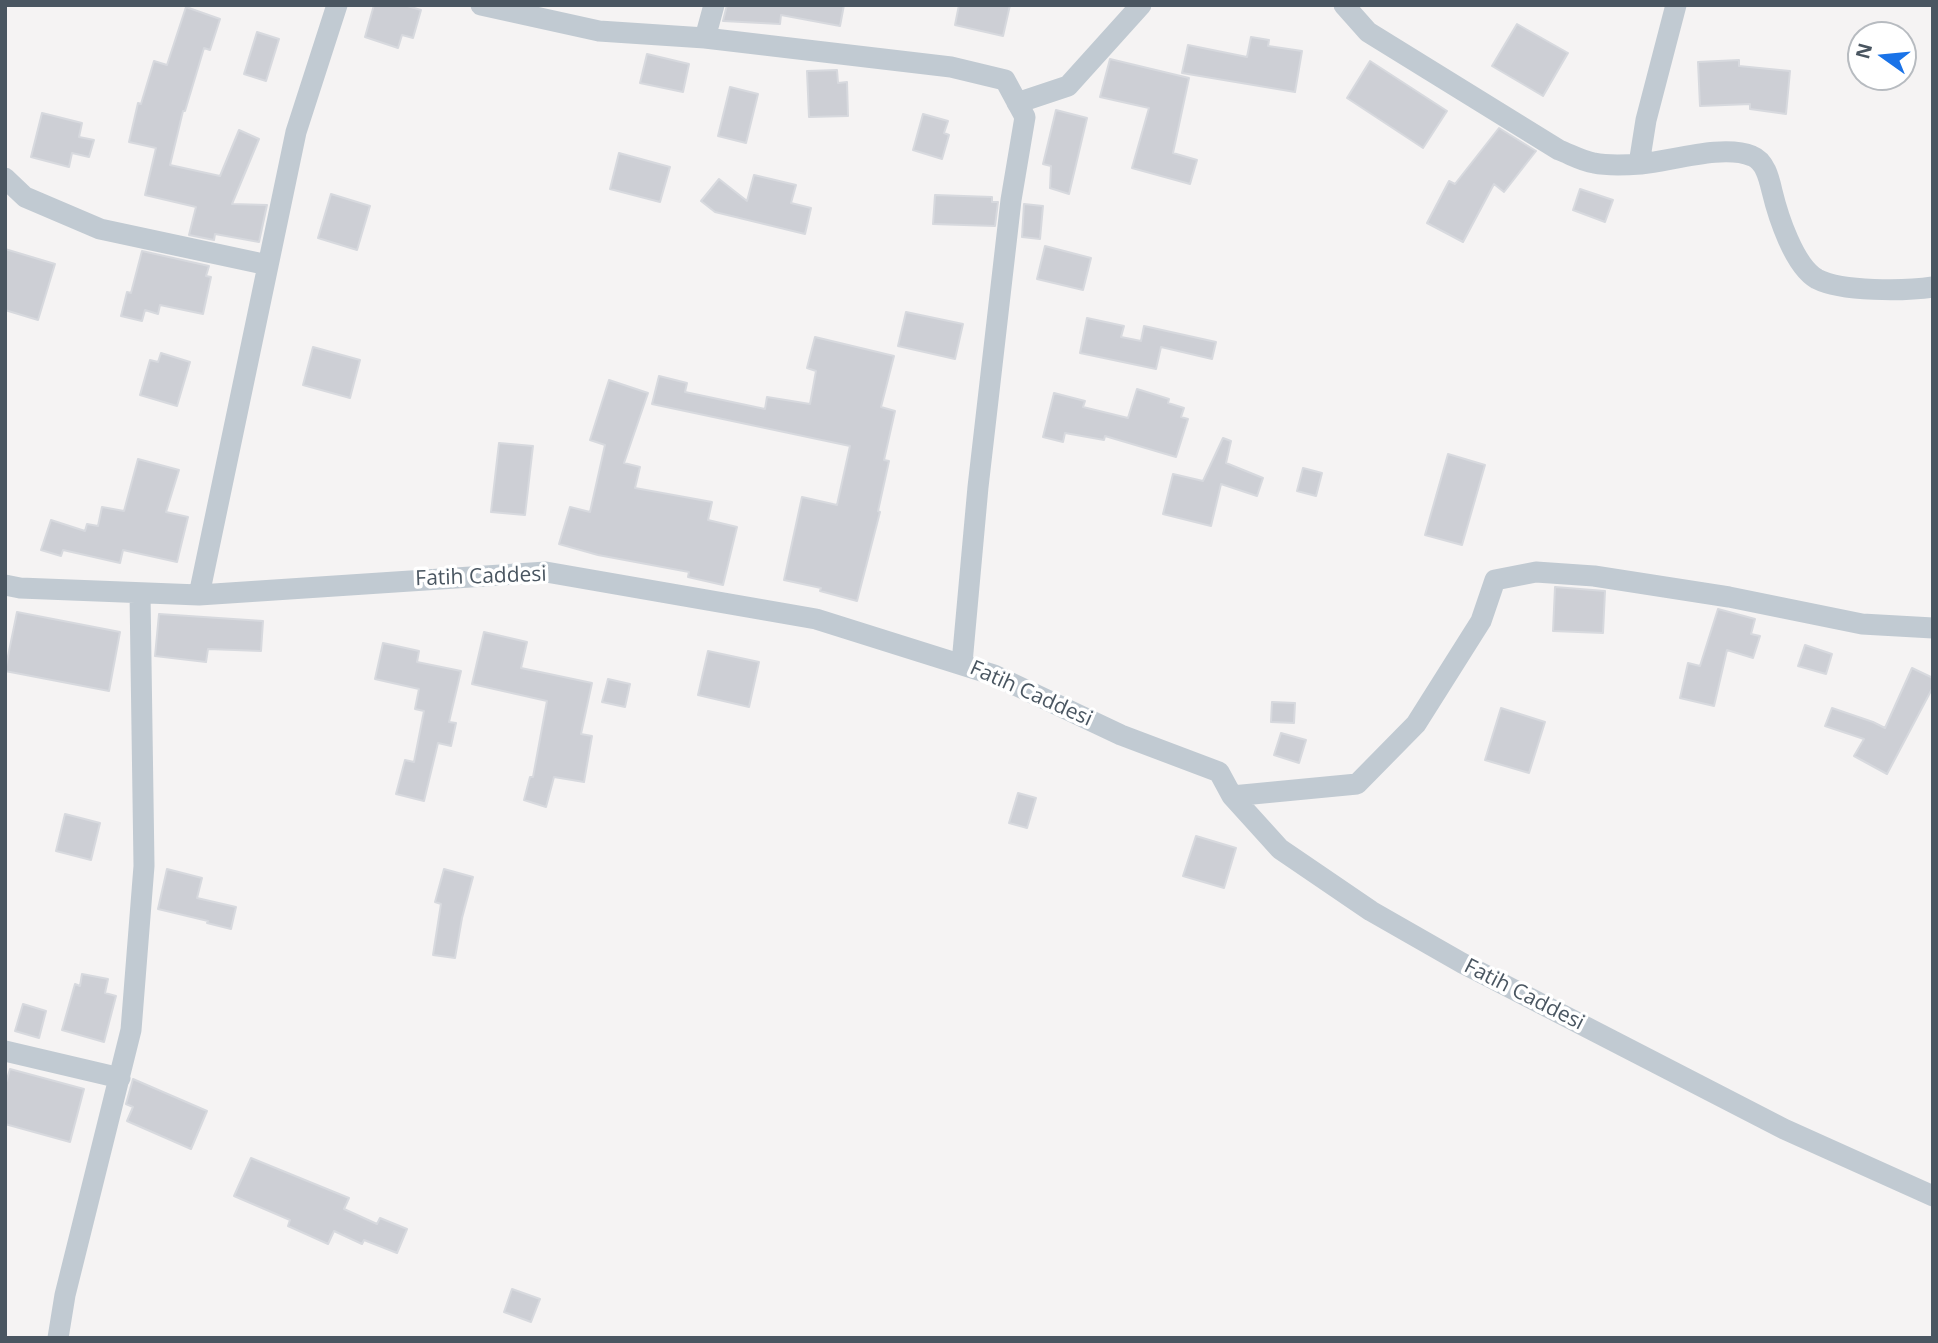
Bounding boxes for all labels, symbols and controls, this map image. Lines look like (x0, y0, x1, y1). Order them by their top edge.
north arrow (1847, 21, 1917, 91)
text: N (1849, 40, 1878, 62)
street label: Fatih Caddesi (415, 562, 547, 592)
street label: Fatih Caddesi (966, 656, 1096, 732)
street label: Fatih Caddesi (1460, 954, 1588, 1036)

